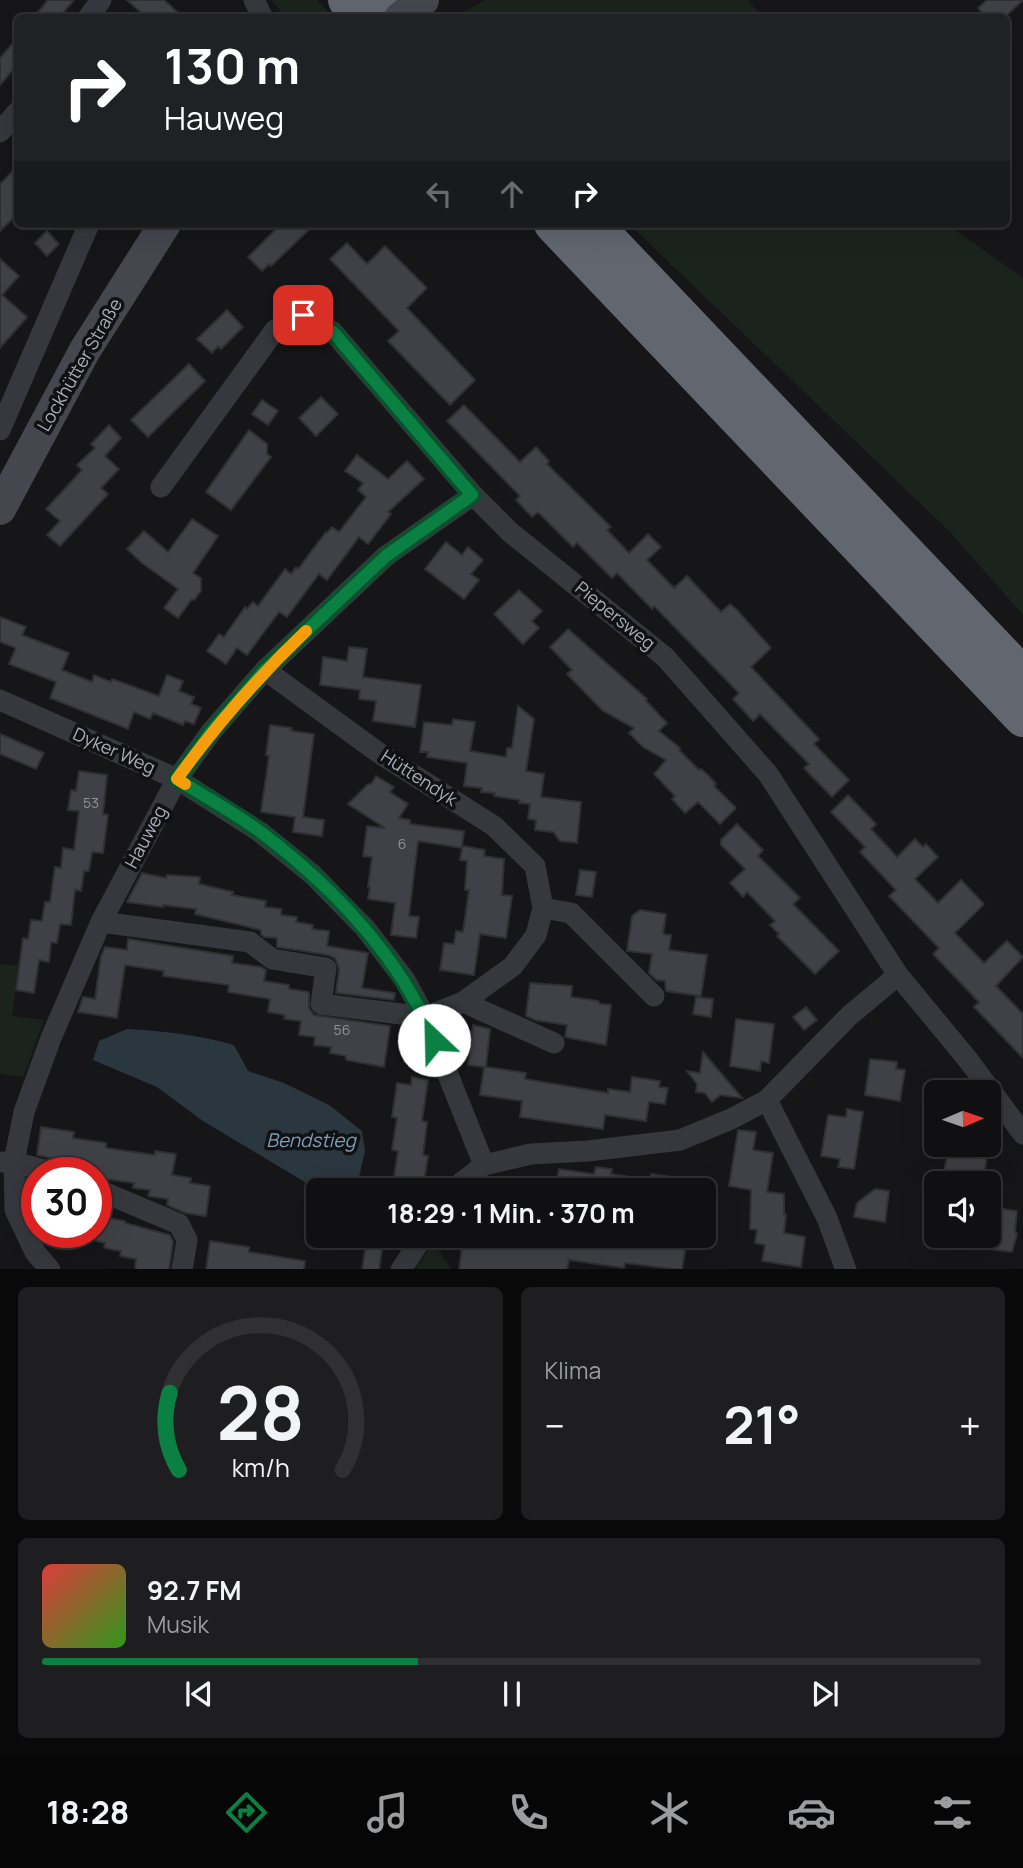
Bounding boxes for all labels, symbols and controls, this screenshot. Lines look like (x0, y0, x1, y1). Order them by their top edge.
text: 130 m (164, 32, 300, 99)
icon: right (49, 42, 140, 133)
text: Hauweg (164, 96, 284, 140)
icon: left (420, 175, 458, 213)
icon: ahead (493, 175, 531, 213)
icon: right (566, 175, 604, 213)
pin (273, 285, 333, 345)
street label: Lockhütter Straße (31, 294, 127, 435)
icon: arrive (284, 296, 322, 334)
street label: Piepersweg (571, 576, 661, 655)
street label: Dyker Weg (69, 721, 159, 779)
street label: Hüttendyk (377, 744, 463, 811)
house number: 53 (83, 793, 99, 812)
street label: Hauweg (119, 801, 172, 872)
house number: 6 (398, 834, 406, 853)
position arrow (397, 1003, 471, 1077)
house number: 56 (334, 1020, 350, 1039)
north arrow (924, 1080, 1001, 1157)
map controls (924, 1080, 1001, 1248)
water label: Bendstieg (266, 1127, 357, 1153)
speed limit sign: 30 (21, 1157, 112, 1248)
button: sound (924, 1171, 1001, 1248)
text: 18:29 · 1 Min. · 370 m (387, 1195, 635, 1231)
text: Klima (545, 1354, 601, 1386)
text: 28 (216, 1362, 304, 1462)
text: 21° (723, 1389, 801, 1460)
text: − (545, 1399, 565, 1451)
text: + (959, 1399, 981, 1451)
text: km/h (231, 1449, 289, 1484)
text: 92.7 FM (147, 1572, 241, 1608)
text: Musik (147, 1608, 209, 1640)
icon: previous (180, 1675, 218, 1713)
icon: pause (493, 1675, 531, 1713)
icon: next (806, 1675, 844, 1713)
icon: directions (222, 1788, 271, 1837)
icon: music (363, 1788, 412, 1837)
icon: phone (504, 1788, 553, 1837)
icon: climate (645, 1788, 694, 1837)
icon: car (787, 1788, 836, 1837)
icon: filters (928, 1788, 977, 1837)
text: 18:28 (46, 1790, 129, 1834)

